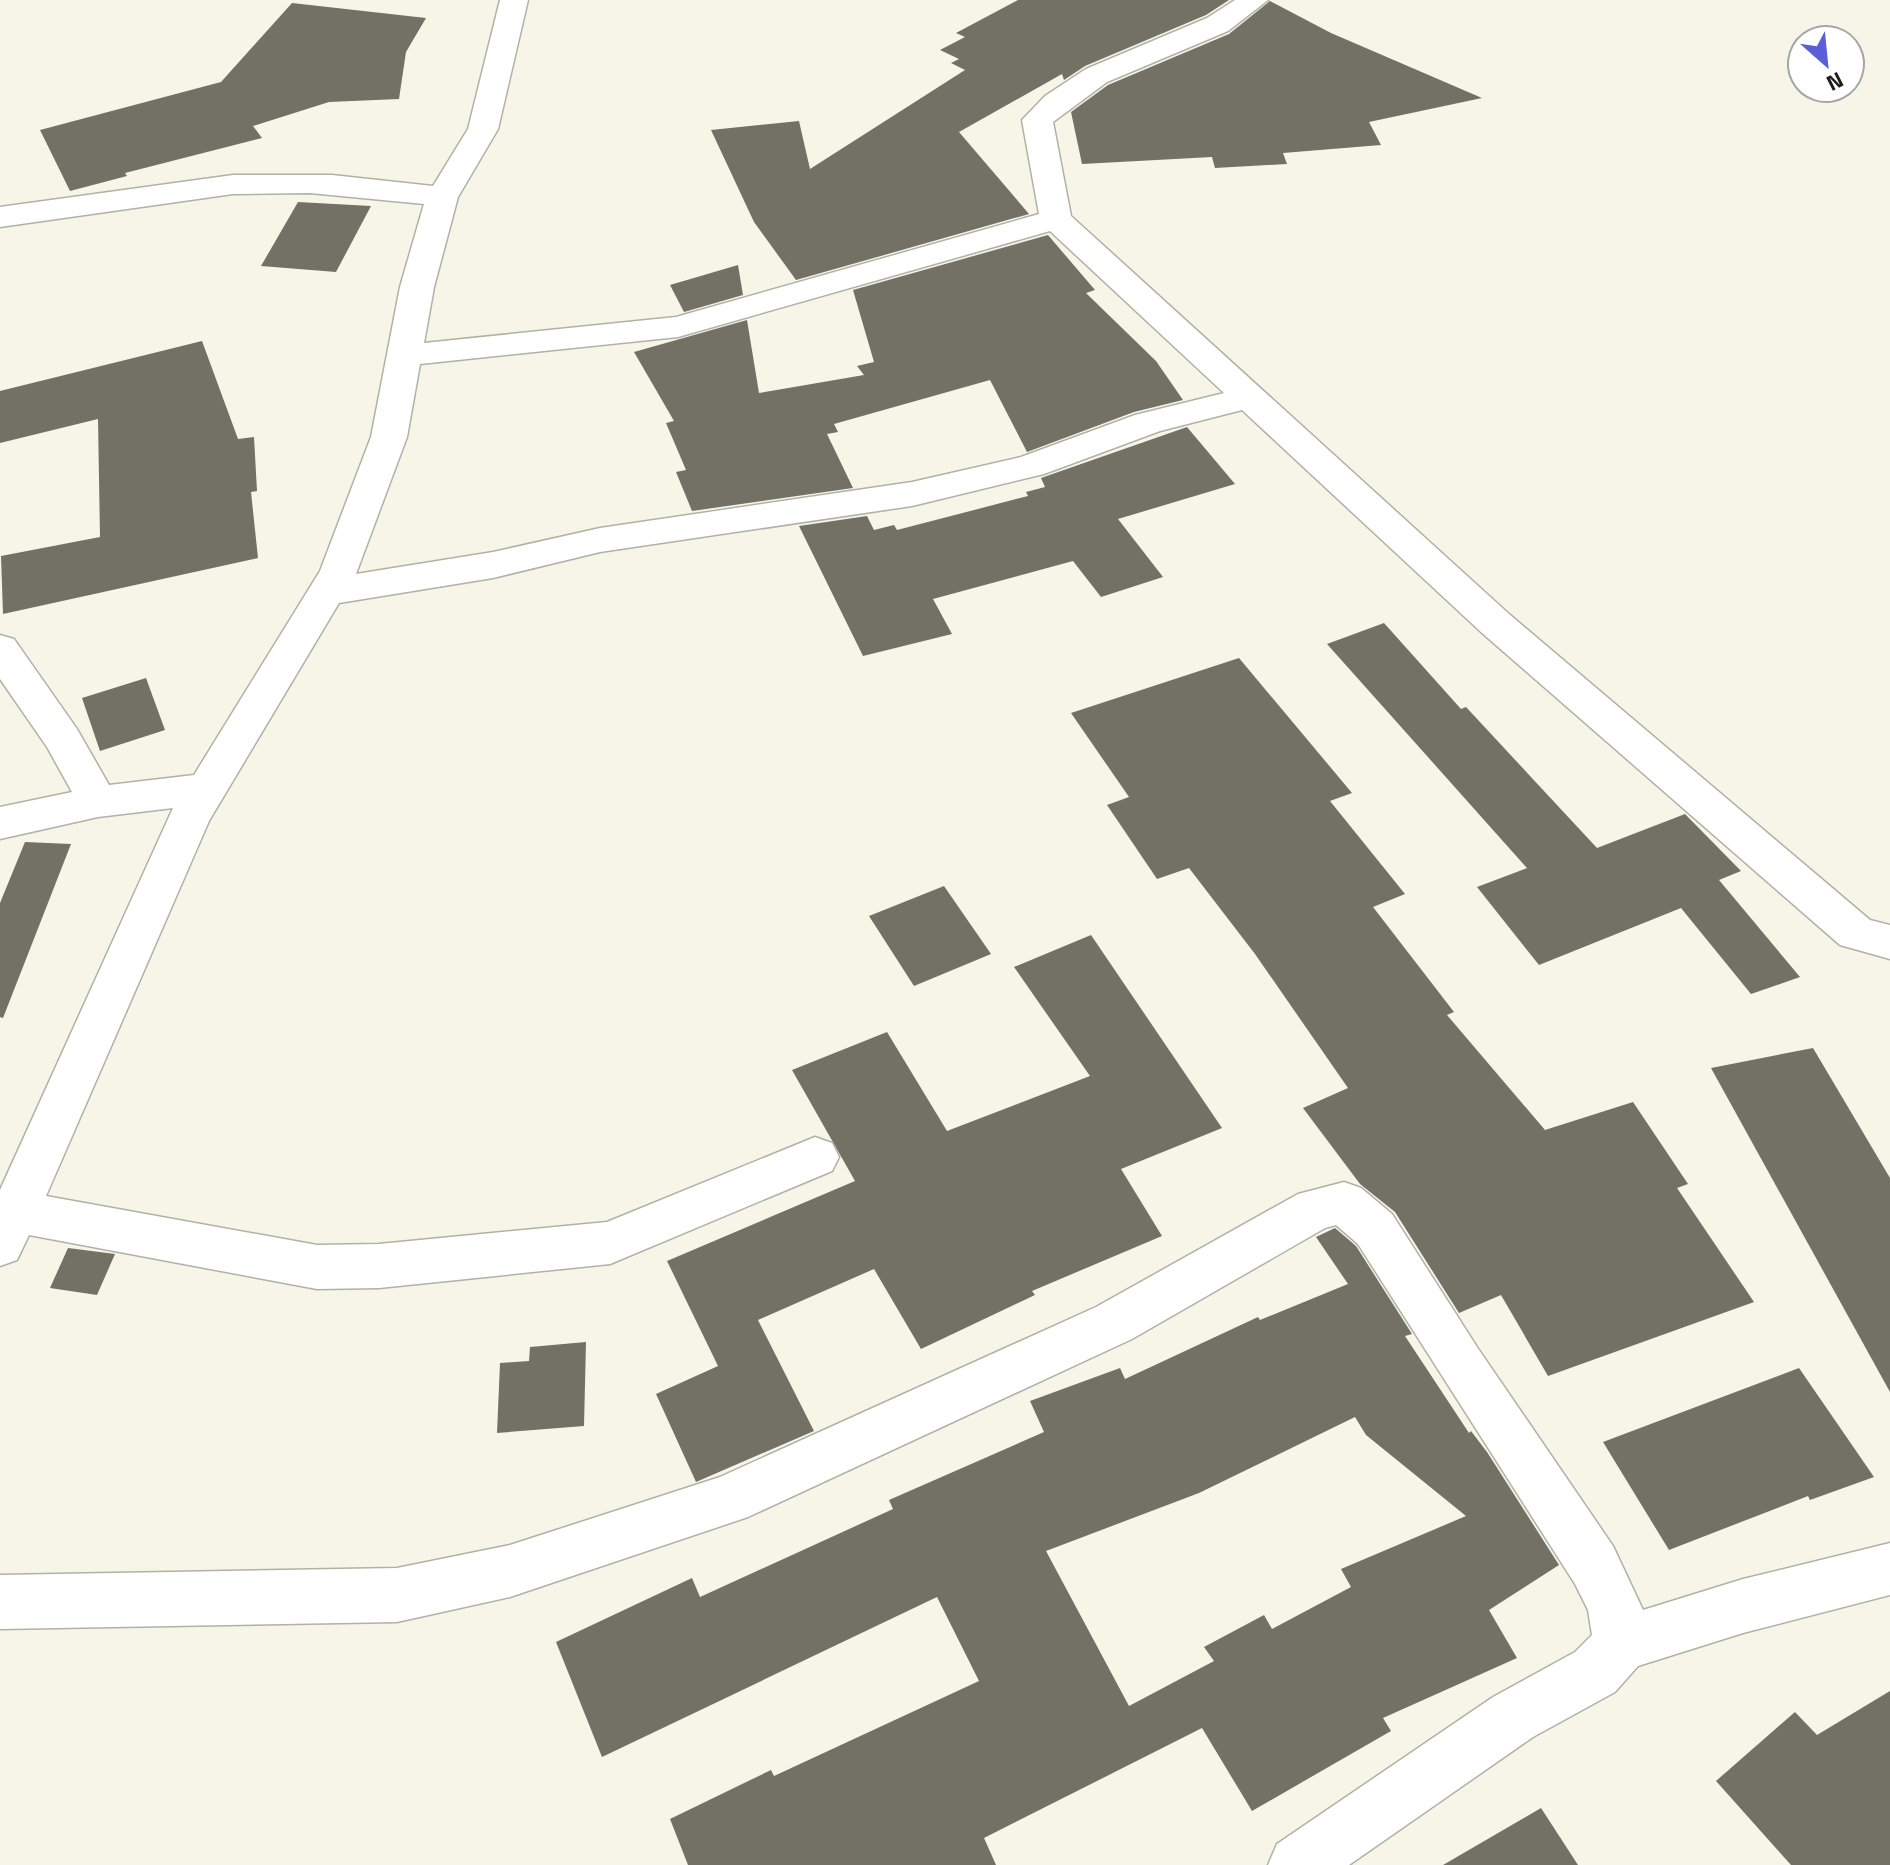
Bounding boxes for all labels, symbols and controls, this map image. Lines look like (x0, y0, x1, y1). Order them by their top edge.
north arrow (1786, 24, 1866, 104)
text: N (1821, 63, 1850, 100)

